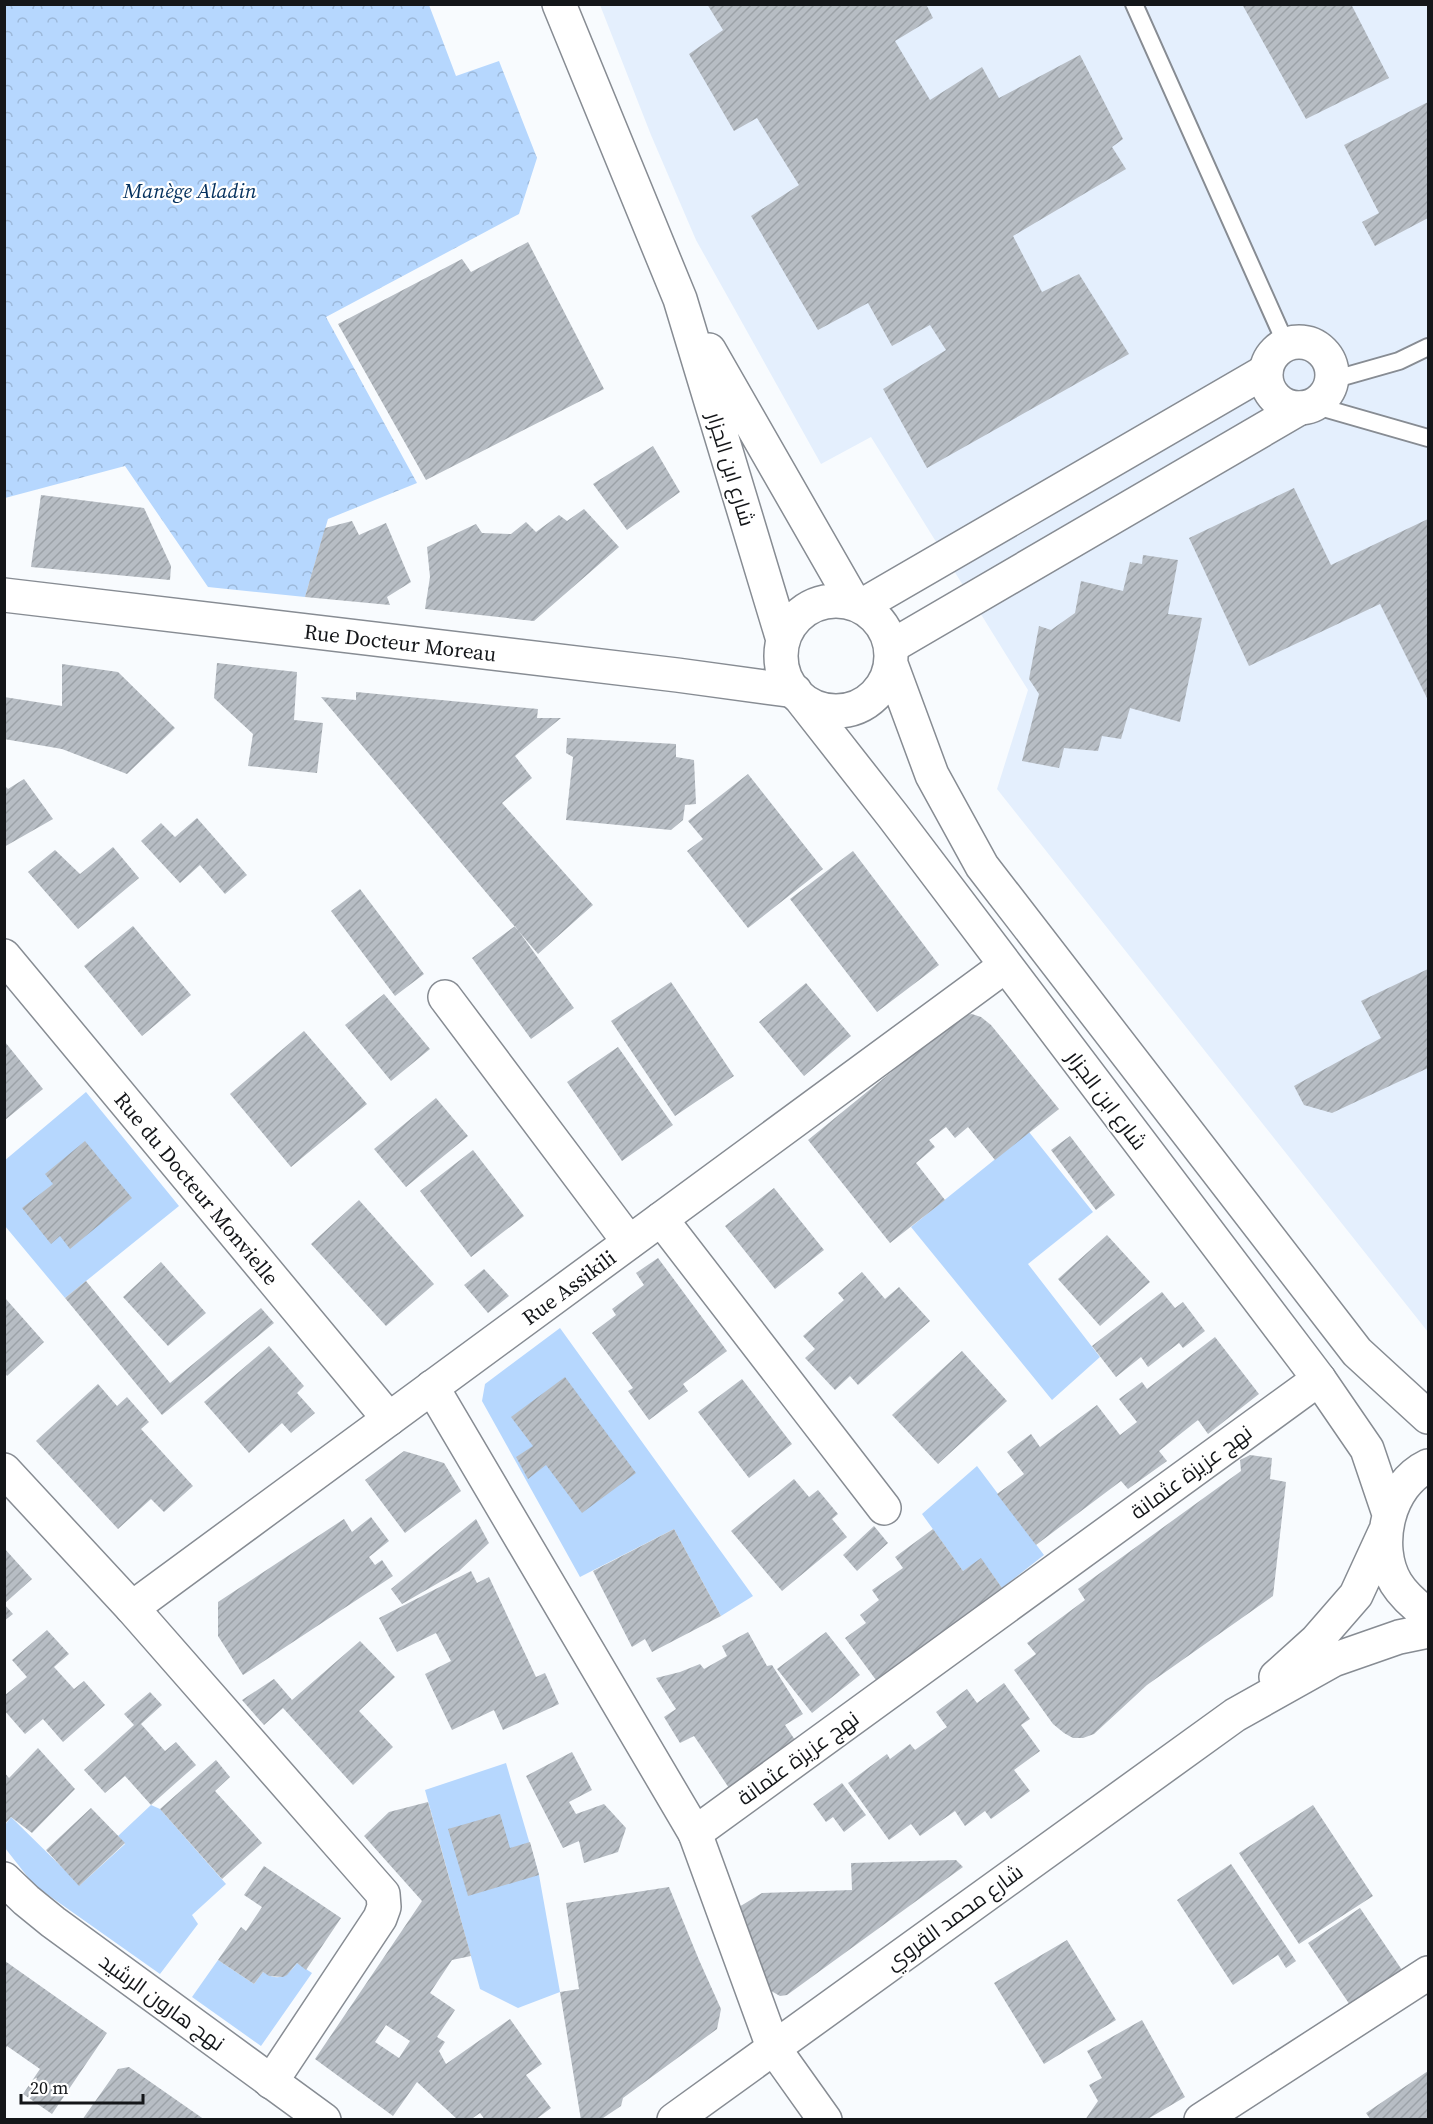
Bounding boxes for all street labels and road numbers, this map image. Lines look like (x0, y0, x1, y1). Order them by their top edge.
street label: شارع ابن الجزار (700, 407, 762, 530)
street label: Rue Docteur Moreau (302, 616, 498, 668)
street label: شارع ابن الجزار (1059, 1043, 1154, 1156)
street label: Rue du Docteur Monvielle (108, 1085, 286, 1291)
street label: Rue Assikili (516, 1243, 621, 1331)
street label: نهج عزيزة عثمانة (1124, 1418, 1258, 1526)
street label: نهج عزيزة عثمانة (731, 1704, 865, 1812)
street label: شارع محمد القروي (879, 1857, 1030, 1978)
street label: نهج هارون الرشيد (93, 1947, 231, 2057)

